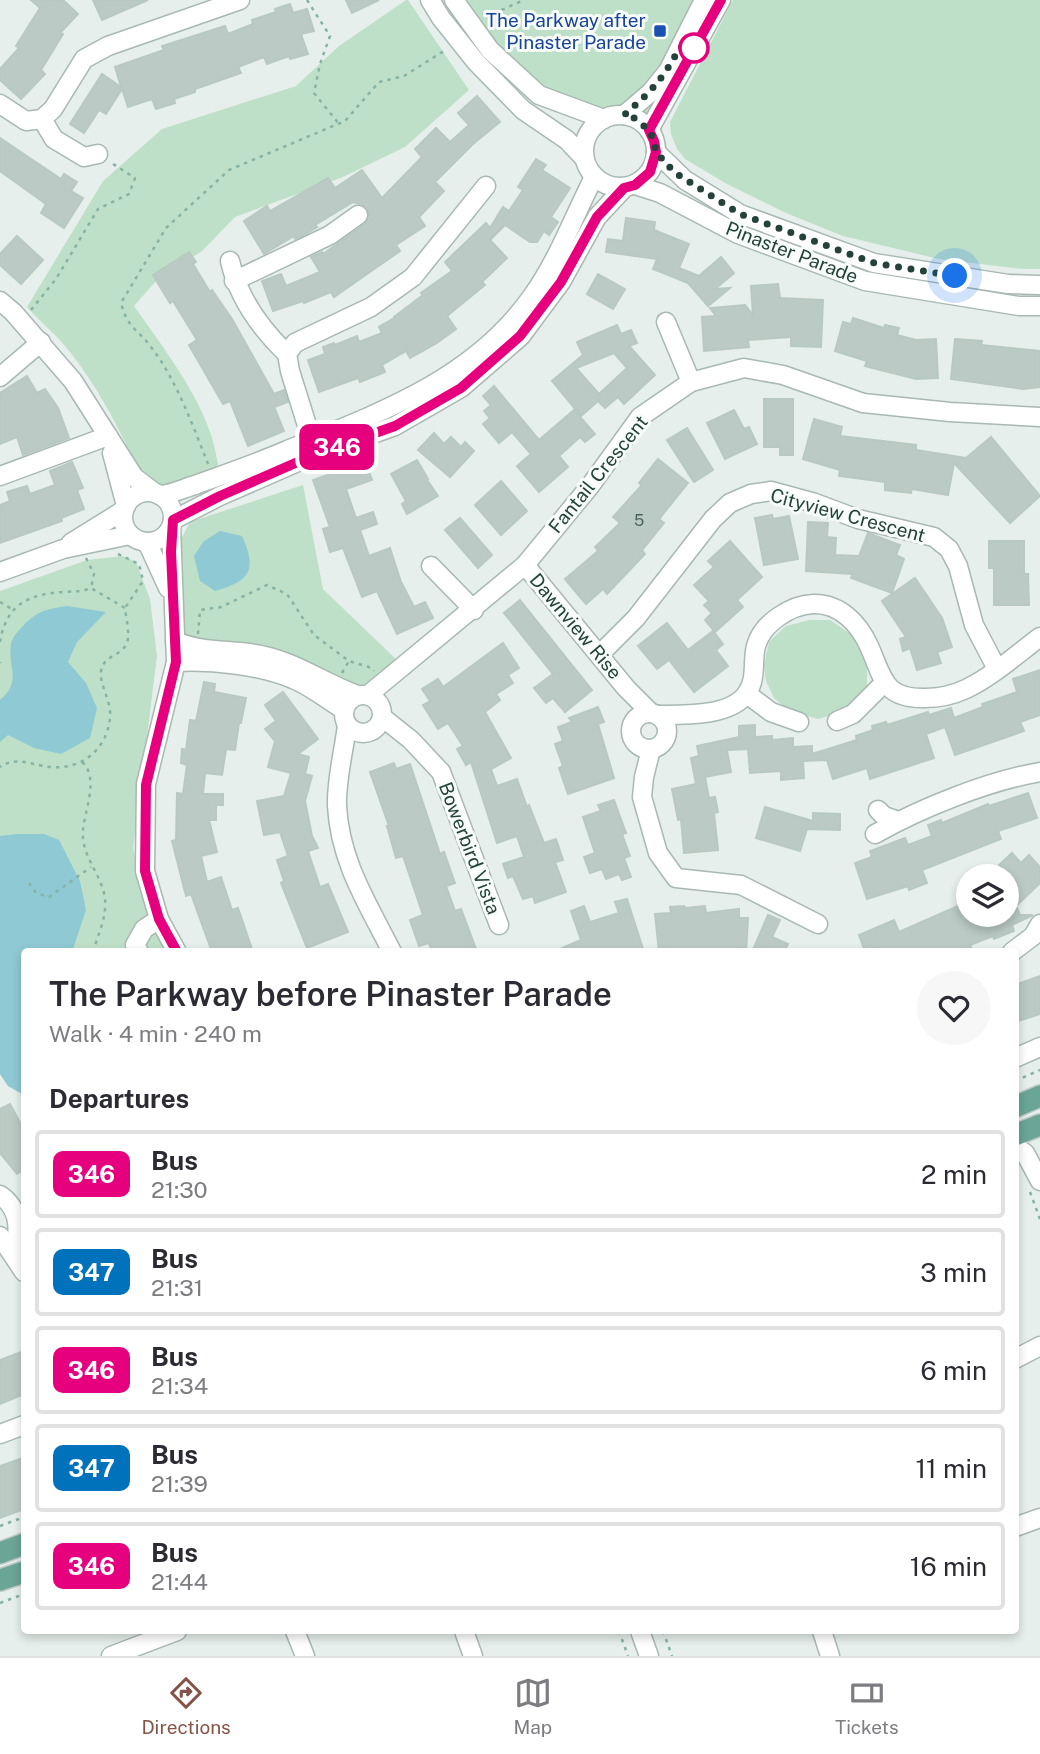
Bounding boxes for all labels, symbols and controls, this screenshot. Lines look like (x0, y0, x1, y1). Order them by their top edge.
place label: The Parkway after Pinaster Parade (486, 9, 646, 53)
marker: The Parkway after Pinaster Parade (652, 23, 668, 39)
unlabelled marker (679, 33, 709, 63)
street label: Pinaster Parade (723, 217, 861, 287)
your location (937, 258, 972, 293)
street label: Fantail Crescent (544, 411, 652, 537)
line badge: 346 (297, 424, 377, 470)
text: 346 (313, 433, 361, 461)
street label: Cityview Crescent (768, 484, 928, 546)
house number: 5 (634, 511, 644, 530)
street label: Dawnview Rise (525, 569, 627, 683)
street label: Bowerbird Vista (435, 779, 505, 917)
map controls (956, 864, 1019, 927)
button: layers (956, 864, 1019, 927)
button: heart (917, 971, 991, 1045)
text: The Parkway before Pinaster Parade (49, 975, 612, 1013)
text: Walk · 4 min · 240 m (49, 1020, 262, 1047)
text: Departures (49, 1083, 189, 1114)
text: Bus (151, 1145, 198, 1176)
text: 2 min (921, 1159, 987, 1190)
text: 346 (68, 1160, 115, 1188)
text: 21:30 (151, 1176, 208, 1203)
text: Bus (151, 1243, 198, 1274)
text: 3 min (920, 1257, 987, 1288)
text: 347 (68, 1258, 115, 1286)
text: 21:31 (151, 1274, 203, 1301)
text: Bus (151, 1341, 198, 1372)
text: 6 min (920, 1355, 987, 1386)
text: 346 (68, 1356, 115, 1384)
text: 21:34 (151, 1372, 208, 1399)
text: Bus (151, 1439, 198, 1470)
text: 11 min (915, 1453, 987, 1484)
text: 347 (68, 1454, 115, 1482)
text: 21:39 (151, 1470, 208, 1497)
text: Bus (151, 1537, 198, 1568)
text: 16 min (910, 1551, 987, 1582)
text: 346 (68, 1552, 115, 1580)
text: 21:44 (151, 1568, 208, 1595)
tab: Directions (141, 1674, 231, 1738)
tab: Map (513, 1674, 552, 1738)
tab: Tickets (835, 1674, 899, 1738)

